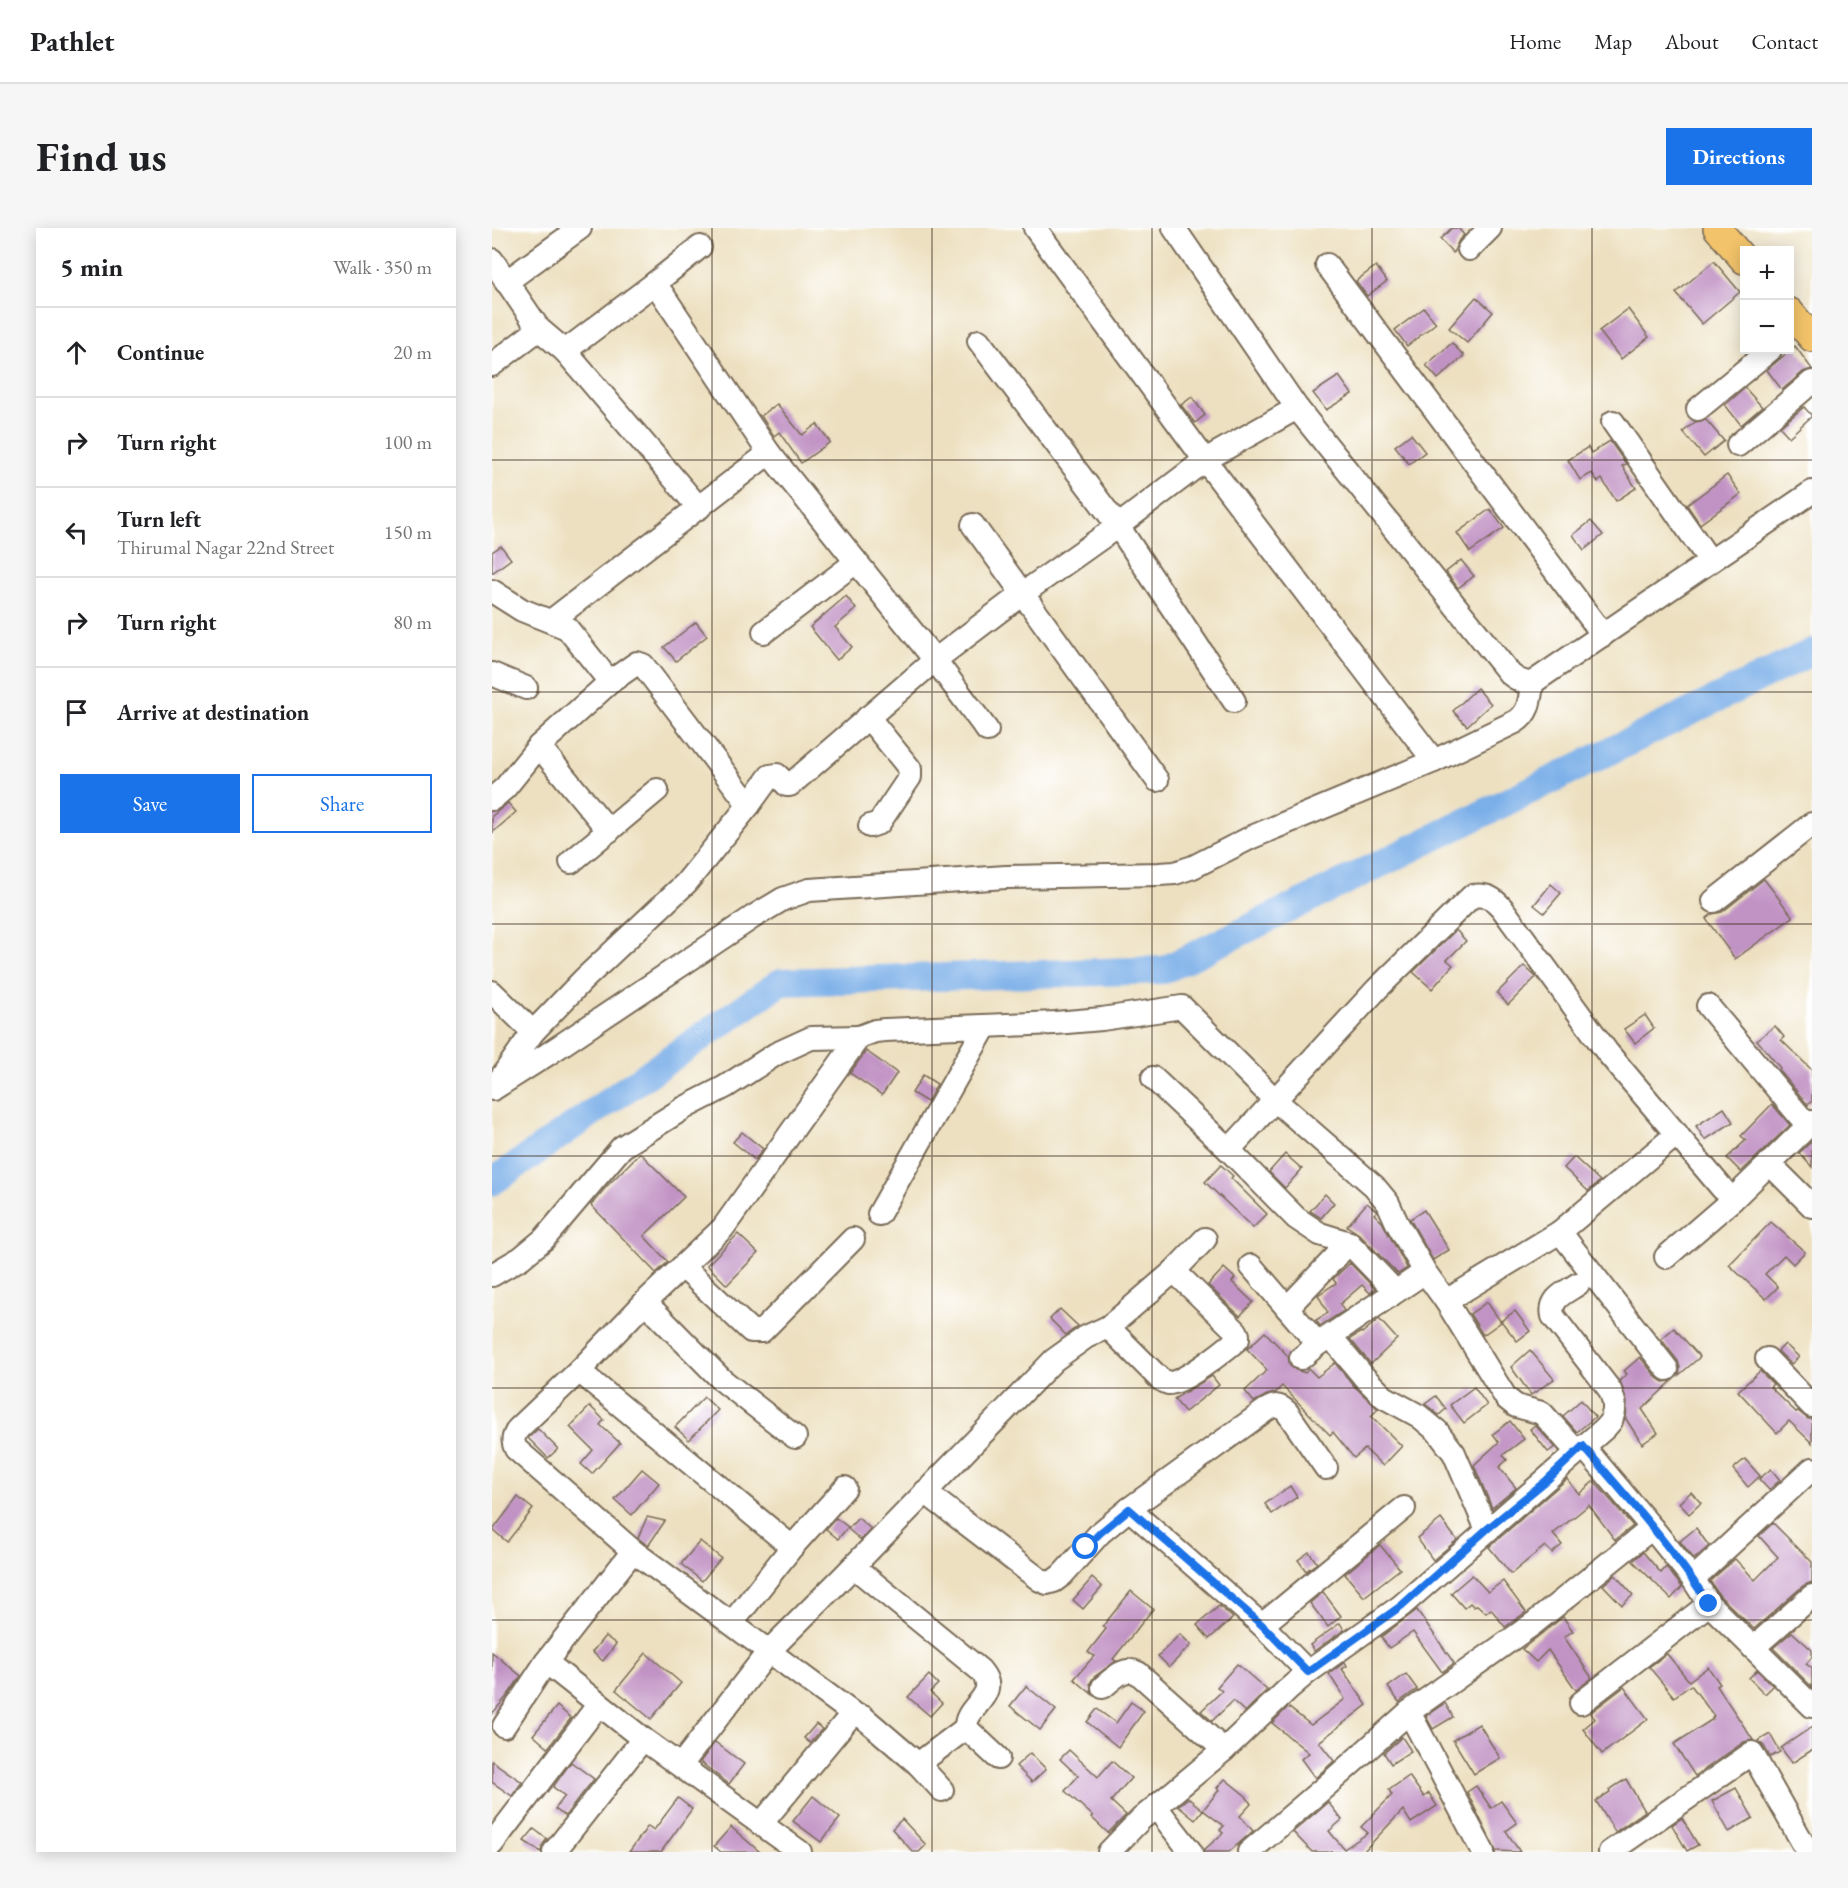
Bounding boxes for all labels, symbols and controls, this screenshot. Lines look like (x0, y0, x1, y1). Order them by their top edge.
text: Pathlet (30, 23, 114, 59)
text: Home (1509, 28, 1561, 55)
text: Map (1594, 28, 1632, 55)
text: About (1665, 28, 1718, 55)
text: Contact (1751, 28, 1818, 55)
button: Directions (1666, 128, 1812, 185)
text: Find us (36, 129, 167, 184)
map controls (1740, 246, 1794, 354)
button: + (1740, 246, 1794, 300)
text: 5 min (60, 250, 123, 284)
text: Walk · 350 m (333, 254, 432, 280)
button: − (1740, 300, 1794, 354)
icon: ahead (60, 336, 93, 369)
text: Continue (117, 338, 204, 367)
text: 20 m (393, 339, 432, 365)
icon: right (60, 426, 93, 459)
text: Turn right (117, 428, 216, 457)
text: 100 m (384, 429, 432, 455)
text: Turn left (117, 505, 201, 534)
icon: left (60, 516, 93, 549)
text: 150 m (384, 519, 432, 545)
text: Thirumal Nagar 22nd Street (117, 534, 334, 560)
icon: right (60, 606, 93, 639)
text: Turn right (117, 608, 216, 637)
text: 80 m (393, 609, 432, 635)
icon: arrive (60, 696, 93, 729)
text: Arrive at destination (117, 698, 309, 727)
button: Save (60, 774, 240, 833)
button: Share (252, 774, 432, 833)
route start (1072, 1533, 1098, 1559)
route end (1695, 1590, 1721, 1616)

